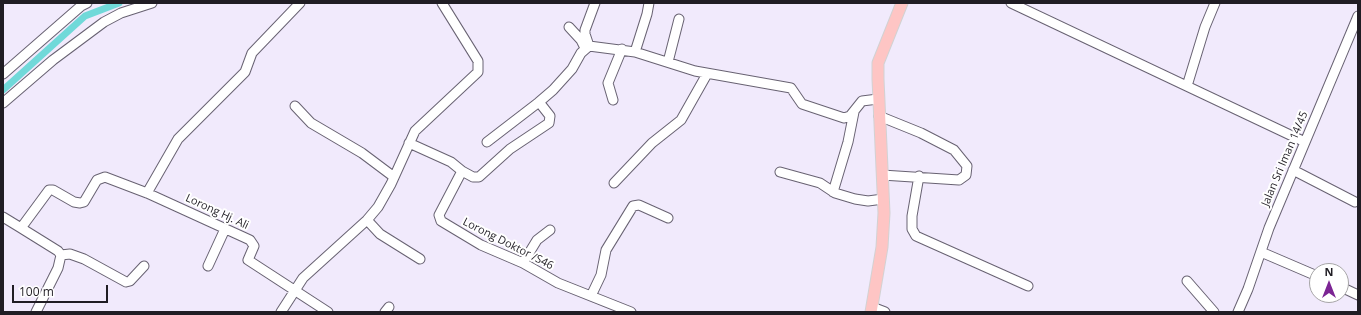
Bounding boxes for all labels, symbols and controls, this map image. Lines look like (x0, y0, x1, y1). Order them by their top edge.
street label: Jalan Sri Iman 14/45 (1259, 110, 1311, 208)
street label: Lorong Hj. Ali (183, 192, 251, 232)
street label: Lorong Doktor /S46 (460, 215, 556, 273)
north arrow (1309, 263, 1349, 303)
text: N (1325, 264, 1333, 279)
scale bar (14, 277, 110, 303)
text: 100 m (19, 283, 54, 300)

